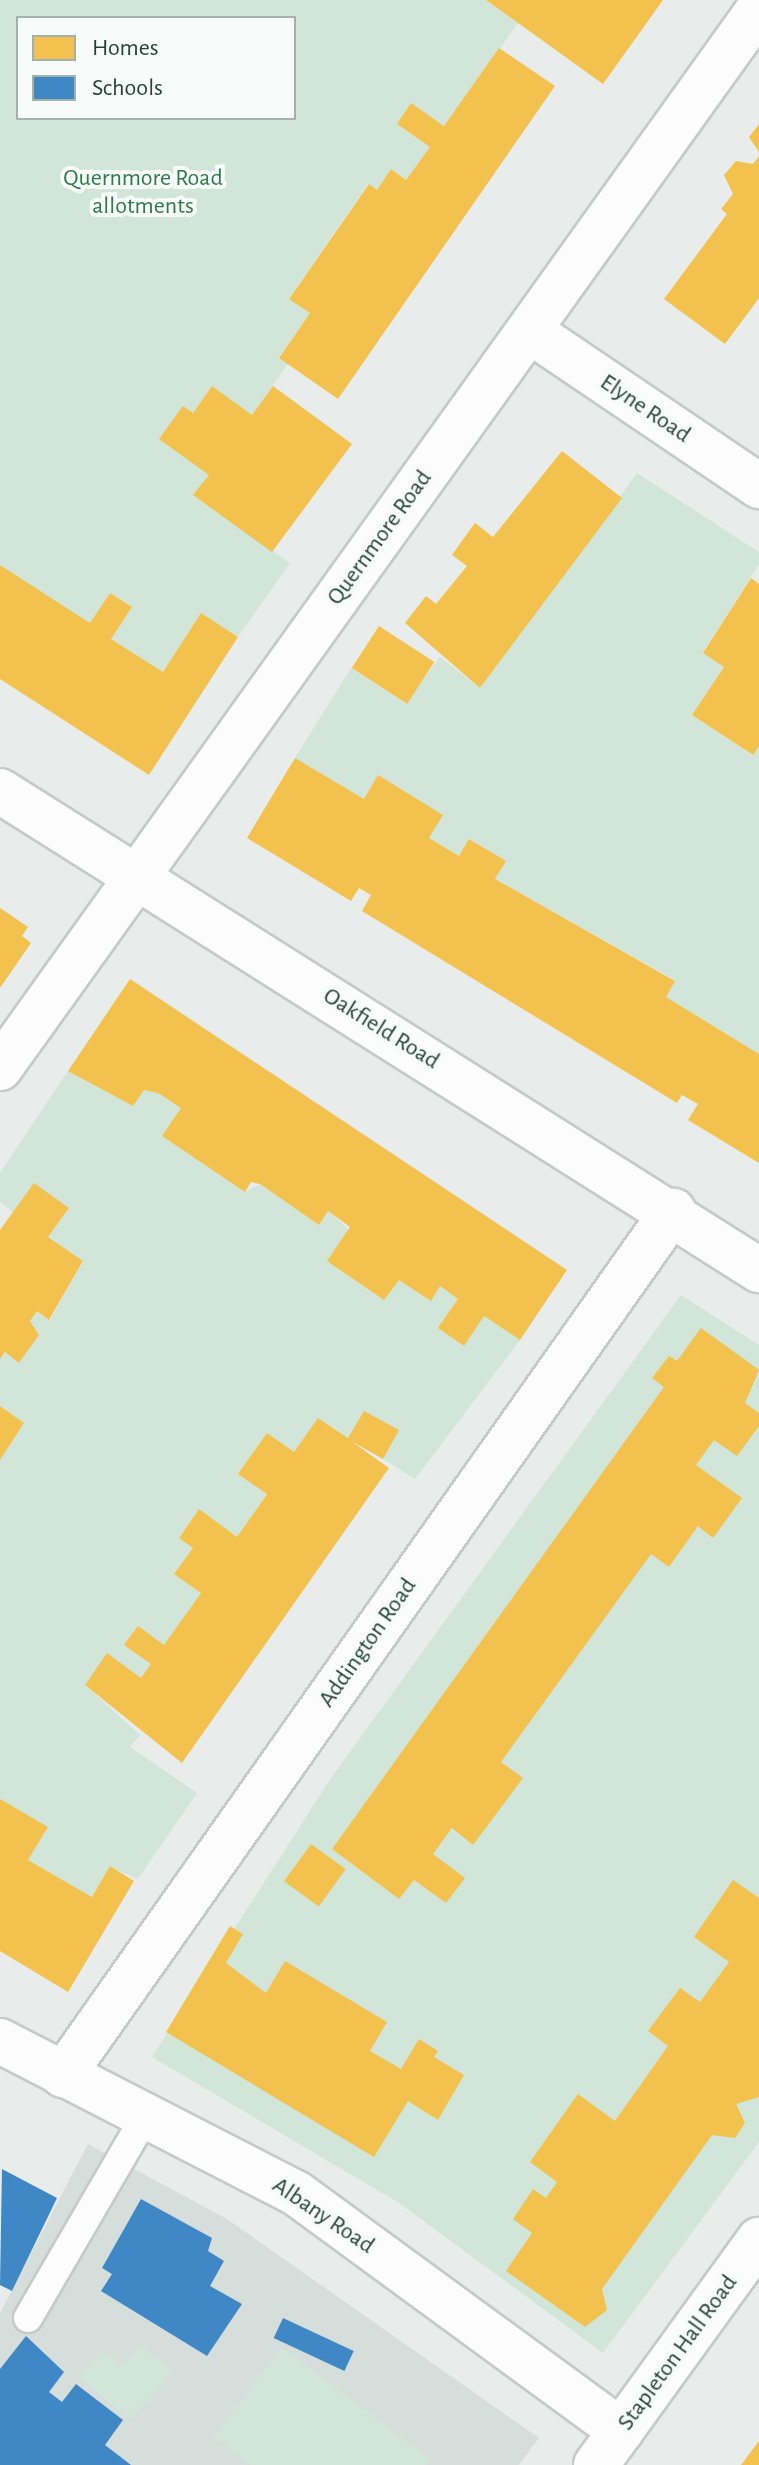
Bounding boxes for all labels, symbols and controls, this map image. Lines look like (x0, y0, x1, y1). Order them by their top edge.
legend (16, 16, 296, 120)
text: Homes (92, 36, 159, 60)
text: Schools (92, 76, 163, 100)
park label: Quernmore Road allotments (63, 165, 223, 221)
street label: Elyne Road (594, 368, 696, 450)
street label: Quernmore Road (321, 465, 439, 611)
street label: Oakfield Road (318, 982, 444, 1076)
street label: Addington Road (313, 1573, 423, 1713)
street label: Albany Road (267, 2171, 379, 2261)
street label: Stapleton Hall Road (612, 2270, 744, 2436)

